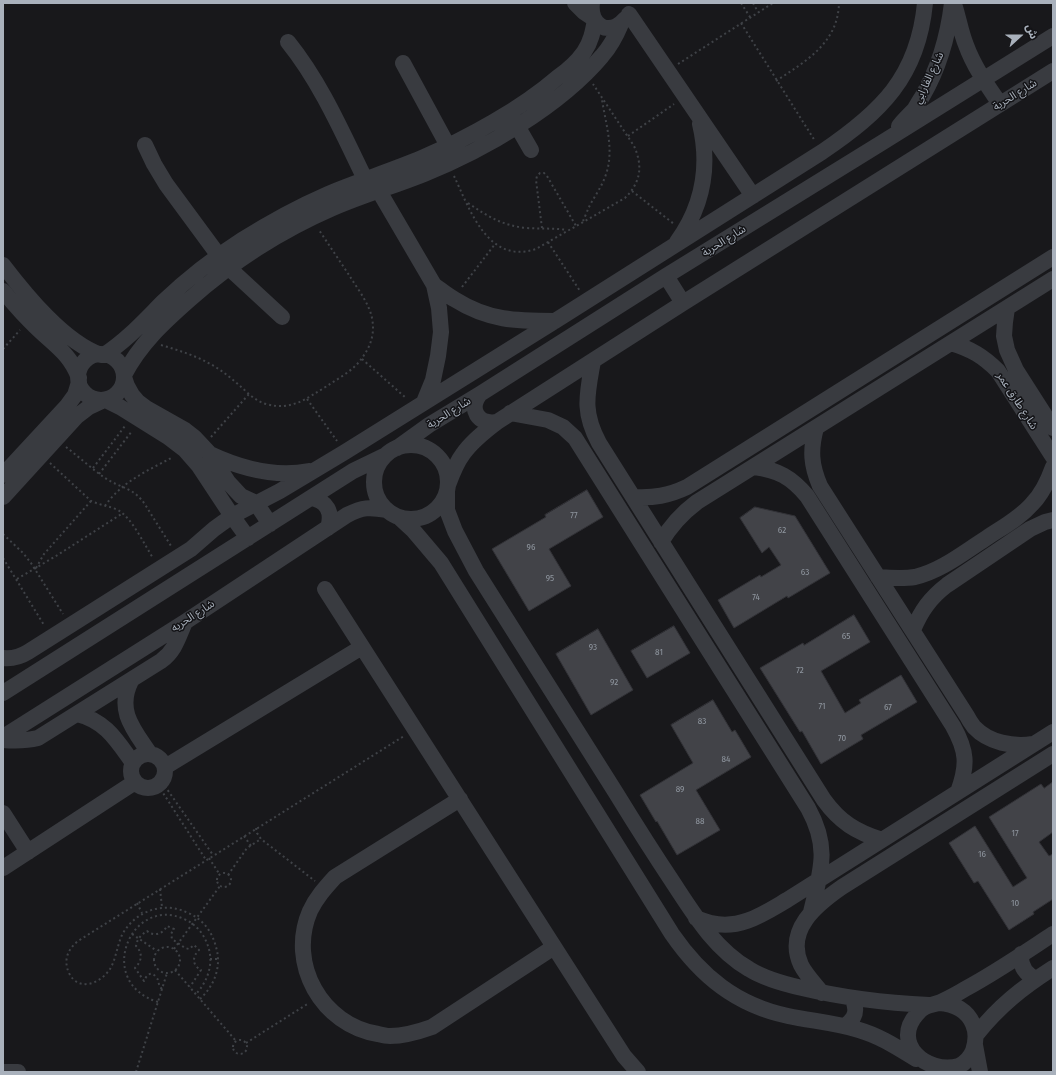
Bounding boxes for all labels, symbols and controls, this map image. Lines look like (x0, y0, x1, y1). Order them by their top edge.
north arrow (1000, 16, 1040, 56)
text: ش (1023, 22, 1040, 41)
street label: شارع الفارابي (911, 50, 947, 106)
street label: شارع الحرية (991, 76, 1039, 114)
street label: شارع الحرية (700, 222, 748, 260)
street label: شارع طارق عمر (994, 370, 1040, 432)
street label: شارع الحرية (425, 394, 473, 432)
house number: 77 (570, 510, 578, 520)
house number: 62 (778, 525, 786, 535)
house number: 96 (527, 542, 535, 552)
house number: 63 (801, 567, 809, 577)
house number: 95 (546, 573, 554, 583)
house number: 74 (752, 592, 760, 602)
street label: شارع الحريه (169, 597, 217, 635)
house number: 65 (842, 631, 850, 641)
house number: 93 (589, 642, 597, 652)
house number: 81 (655, 647, 663, 657)
house number: 72 (796, 665, 804, 675)
house number: 92 (610, 677, 618, 687)
house number: 71 (818, 701, 826, 711)
house number: 67 (884, 702, 892, 712)
house number: 83 (698, 716, 706, 726)
house number: 70 (838, 733, 846, 743)
house number: 84 (722, 754, 730, 764)
house number: 89 (676, 784, 684, 794)
house number: 88 (696, 816, 704, 826)
house number: 17 (1011, 828, 1019, 838)
house number: 16 (978, 849, 986, 859)
house number: 10 (1011, 898, 1019, 908)

